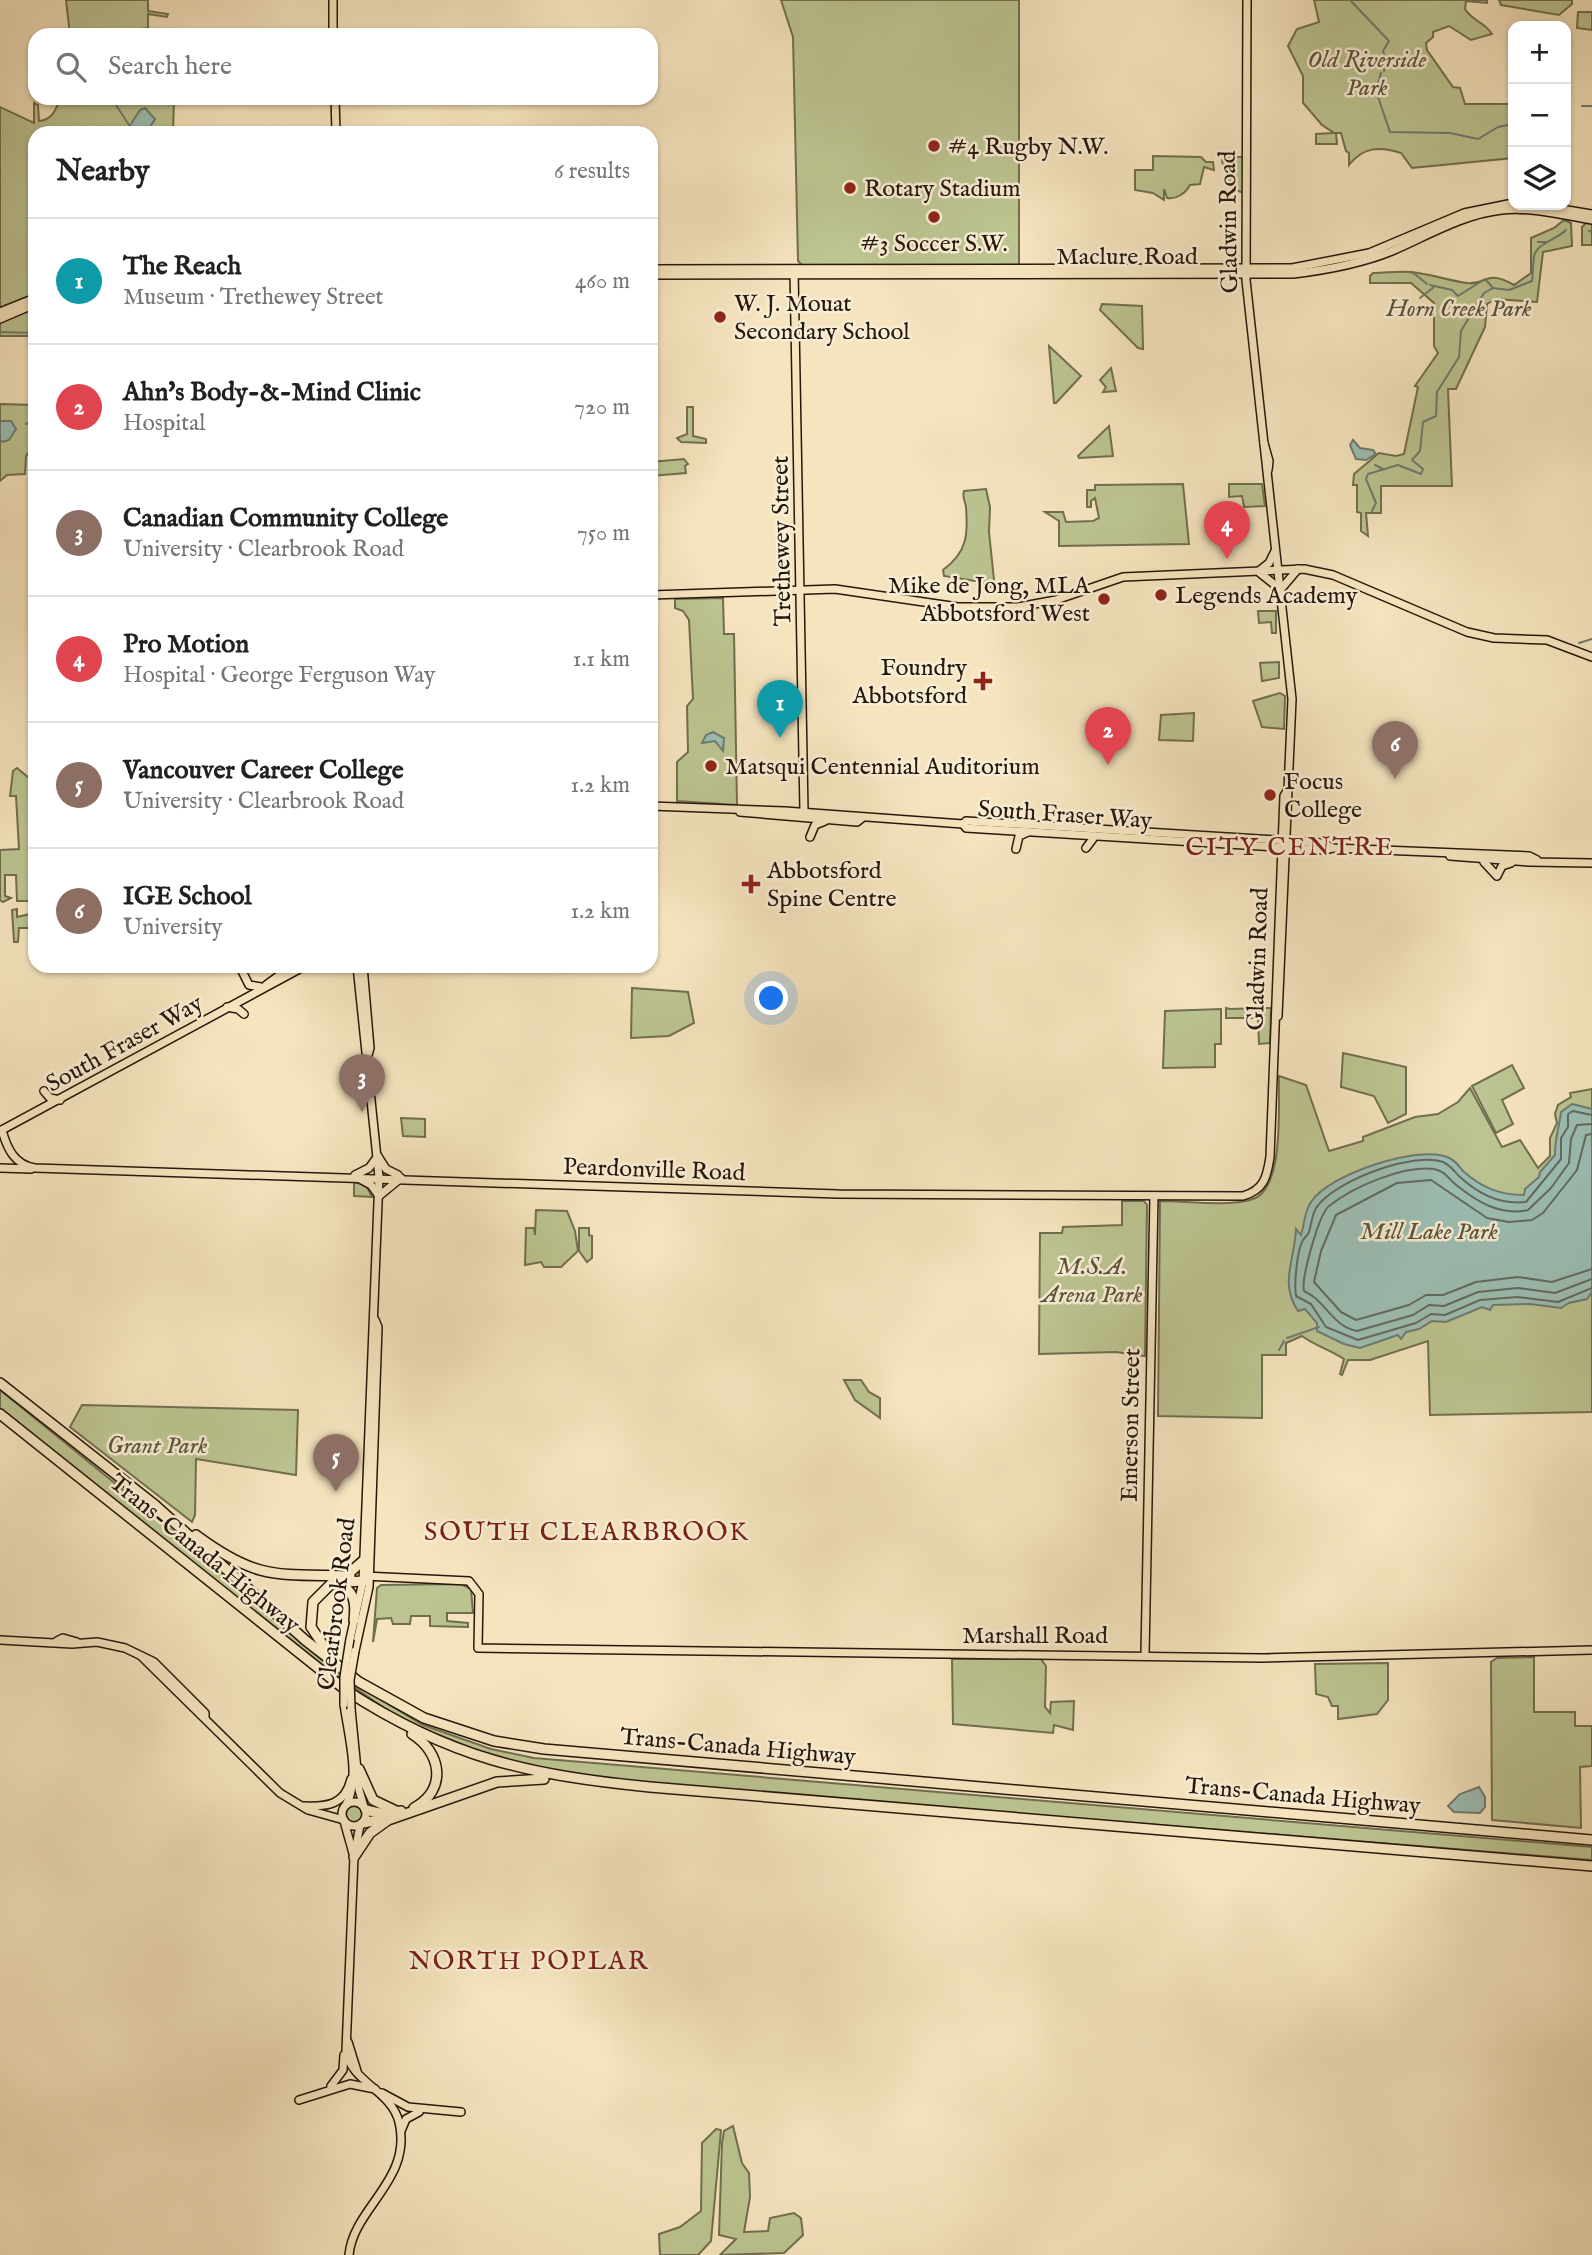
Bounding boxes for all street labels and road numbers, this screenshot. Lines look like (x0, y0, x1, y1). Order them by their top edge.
street label: Gladwin Road (1213, 150, 1246, 294)
street label: Maclure Road (1056, 242, 1198, 273)
street label: Trethewey Street (766, 455, 799, 627)
street label: South Fraser Way (977, 794, 1153, 837)
street label: Gladwin Road (1241, 887, 1276, 1031)
street label: South Fraser Way (41, 988, 209, 1100)
street label: Peardonville Road (562, 1152, 746, 1189)
street label: Emerson Street (1115, 1348, 1148, 1502)
street label: Trans-Canada Highway (102, 1468, 306, 1641)
street label: Clearbrook Road (312, 1516, 363, 1692)
street label: Marshall Road (962, 1621, 1108, 1652)
street label: Trans-Canada Highway (619, 1722, 857, 1773)
street label: Trans-Canada Highway (1184, 1771, 1422, 1822)

